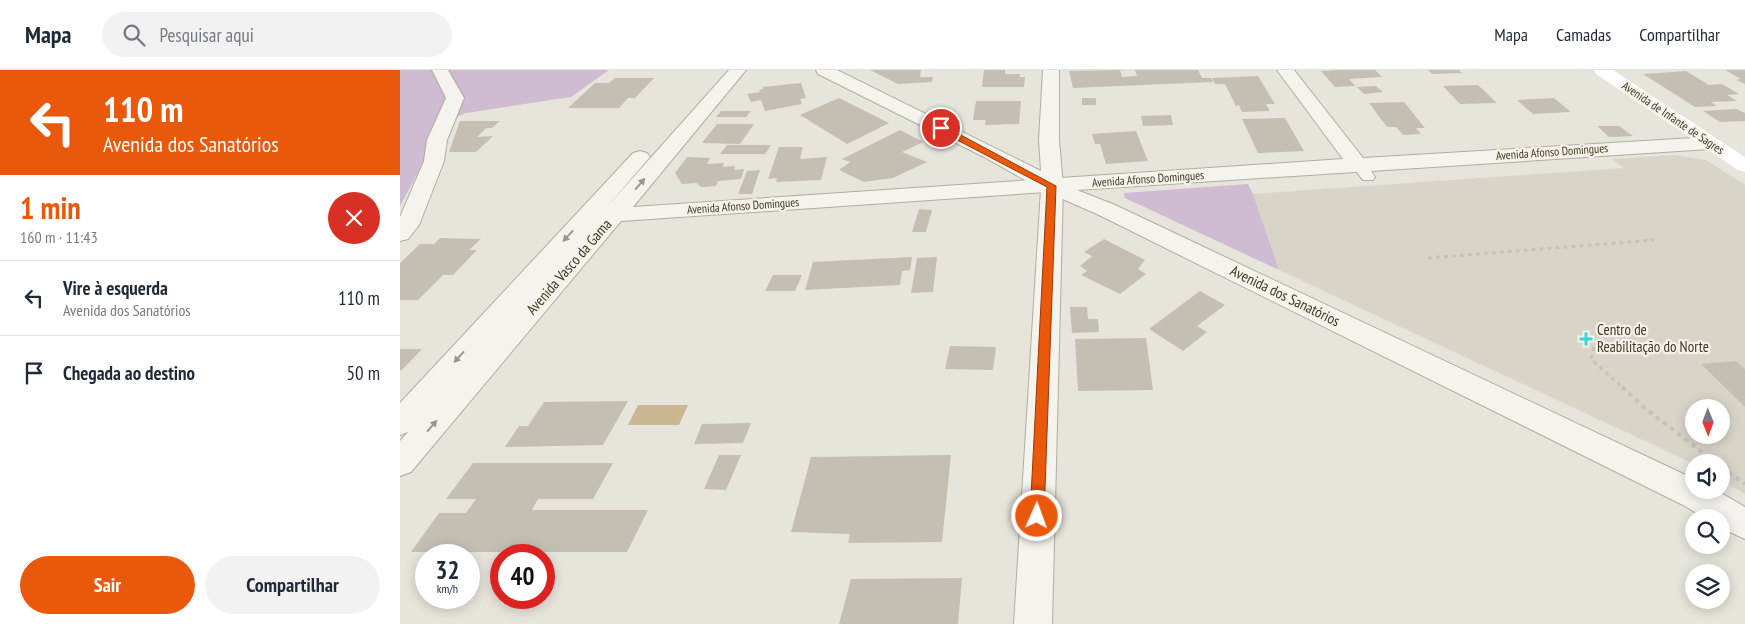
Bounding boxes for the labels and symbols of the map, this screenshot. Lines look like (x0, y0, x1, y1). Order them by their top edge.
street label: Avenida de Infante de Sagres (1619, 78, 1727, 157)
pin (920, 107, 962, 149)
street label: Avenida Afonso Domingues (1495, 140, 1609, 163)
street label: Avenida Afonso Domingues (1091, 167, 1205, 190)
one-way arrow (635, 177, 646, 190)
street label: Avenida Afonso Domingues (686, 194, 800, 217)
street label: Avenida Vasco da Gama (522, 215, 615, 318)
one-way arrow (562, 230, 574, 242)
street label: Avenida dos Sanatórios (1227, 261, 1343, 330)
place label: Centro de Reabilitação do Norte (1597, 320, 1709, 356)
marker: Centro de Reabilitação do Norte (1579, 332, 1593, 346)
one-way arrow (453, 351, 465, 363)
north arrow (1685, 399, 1730, 444)
one-way arrow (426, 421, 438, 433)
position arrow (1010, 489, 1062, 541)
speed limit sign: 40 (490, 544, 555, 609)

